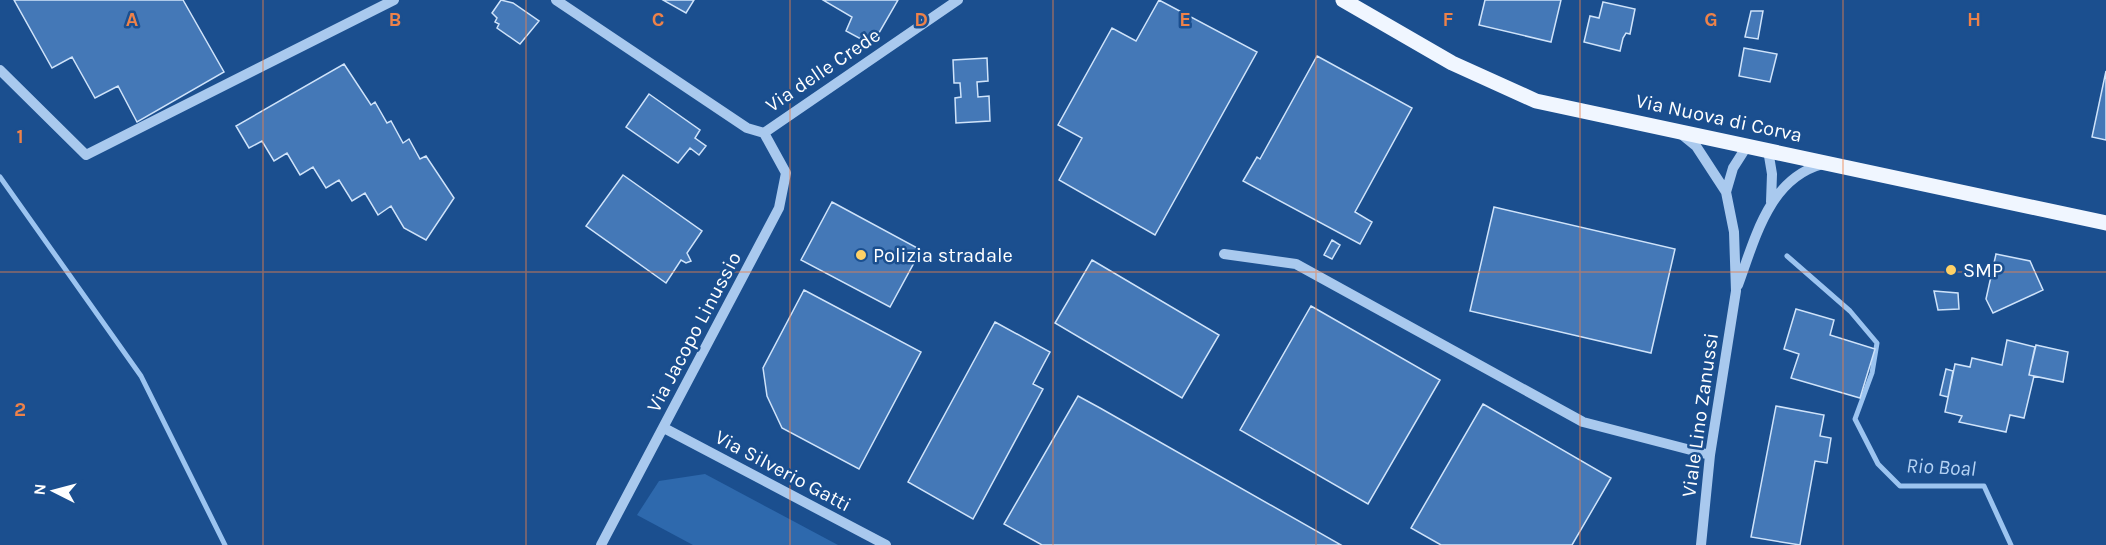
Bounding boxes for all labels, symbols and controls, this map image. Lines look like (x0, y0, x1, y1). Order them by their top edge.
text: A (126, 8, 139, 31)
text: B (389, 8, 401, 31)
text: C (652, 8, 664, 31)
text: D (914, 8, 928, 31)
text: E (1179, 8, 1191, 31)
text: F (1443, 8, 1454, 31)
text: G (1704, 8, 1718, 31)
text: H (1967, 8, 1981, 31)
street label: Via delle Crede (761, 23, 885, 117)
street label: Via Nuova di Corva (1634, 89, 1804, 147)
text: 1 (16, 125, 24, 148)
place label: Polizia stradale (873, 244, 1013, 267)
street label: Via Jacopo Linussio (642, 248, 746, 416)
marker: Polizia stradale (854, 248, 868, 262)
place label: SMP (1963, 259, 2003, 282)
marker: SMP (1944, 263, 1958, 277)
street label: Viale Lino Zanussi (1677, 331, 1723, 499)
text: 2 (14, 398, 26, 421)
street label: Via Silverio Gatti (711, 425, 855, 517)
water label: Rio Boal (1905, 453, 1977, 481)
north arrow (24, 461, 84, 521)
text: N (30, 483, 50, 496)

